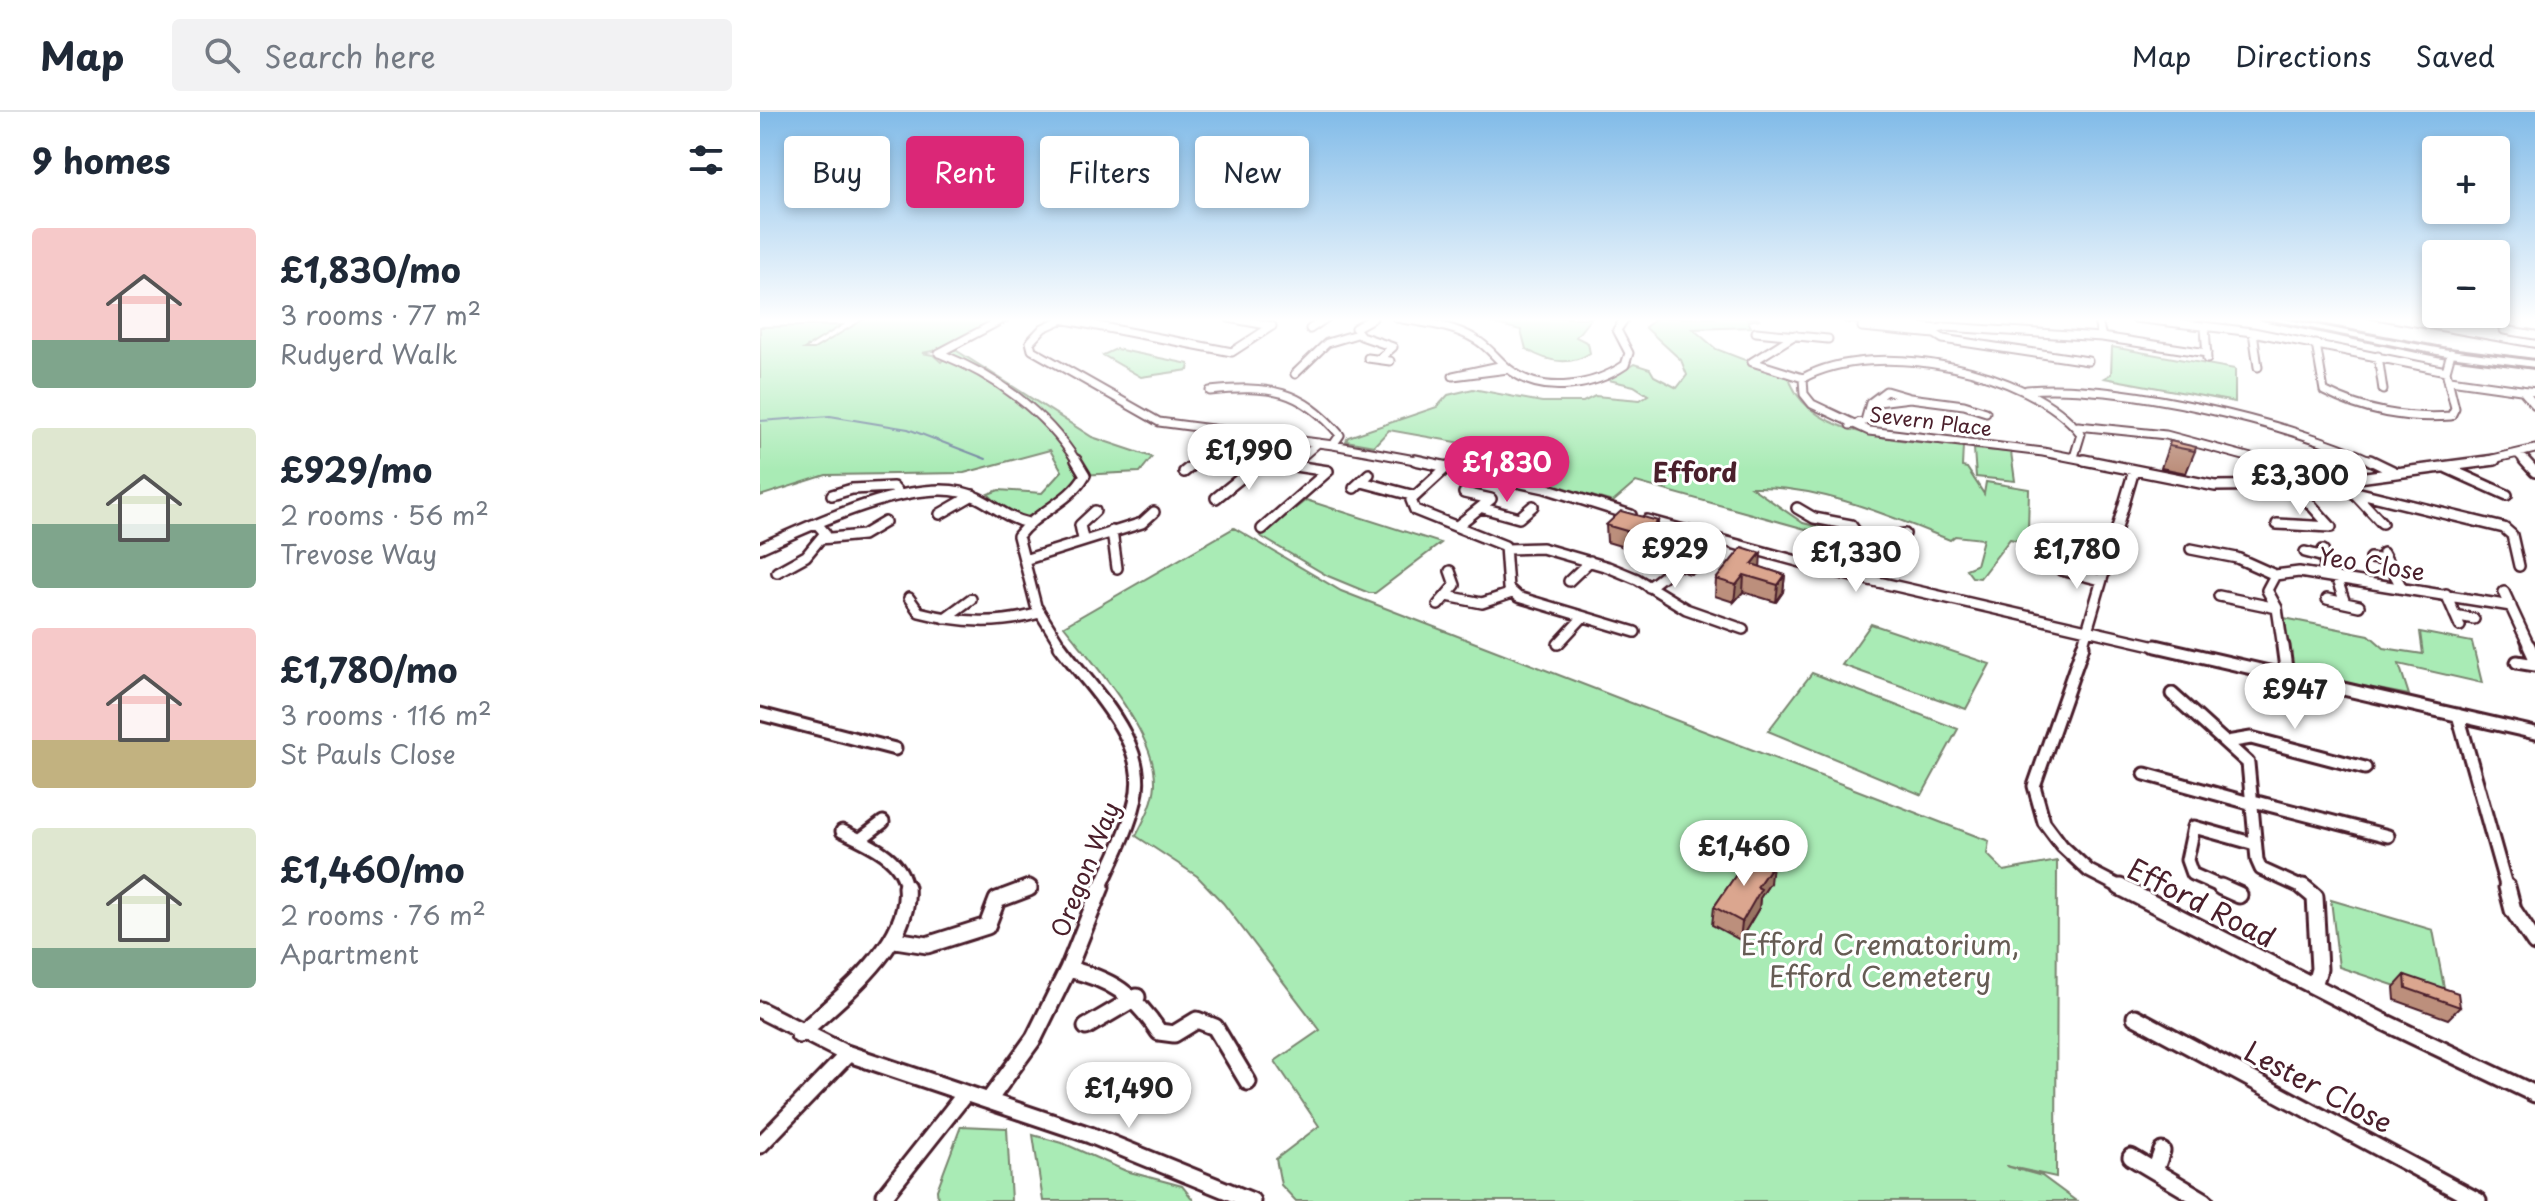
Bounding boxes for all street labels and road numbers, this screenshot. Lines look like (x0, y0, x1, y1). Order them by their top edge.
street label: Severn Place (1868, 399, 1994, 443)
street label: Yeo Close (2316, 537, 2428, 589)
street label: Oregon Way (1040, 796, 1128, 942)
street label: Efford Road (2120, 846, 2284, 958)
street label: Lester Close (2237, 1029, 2401, 1143)

